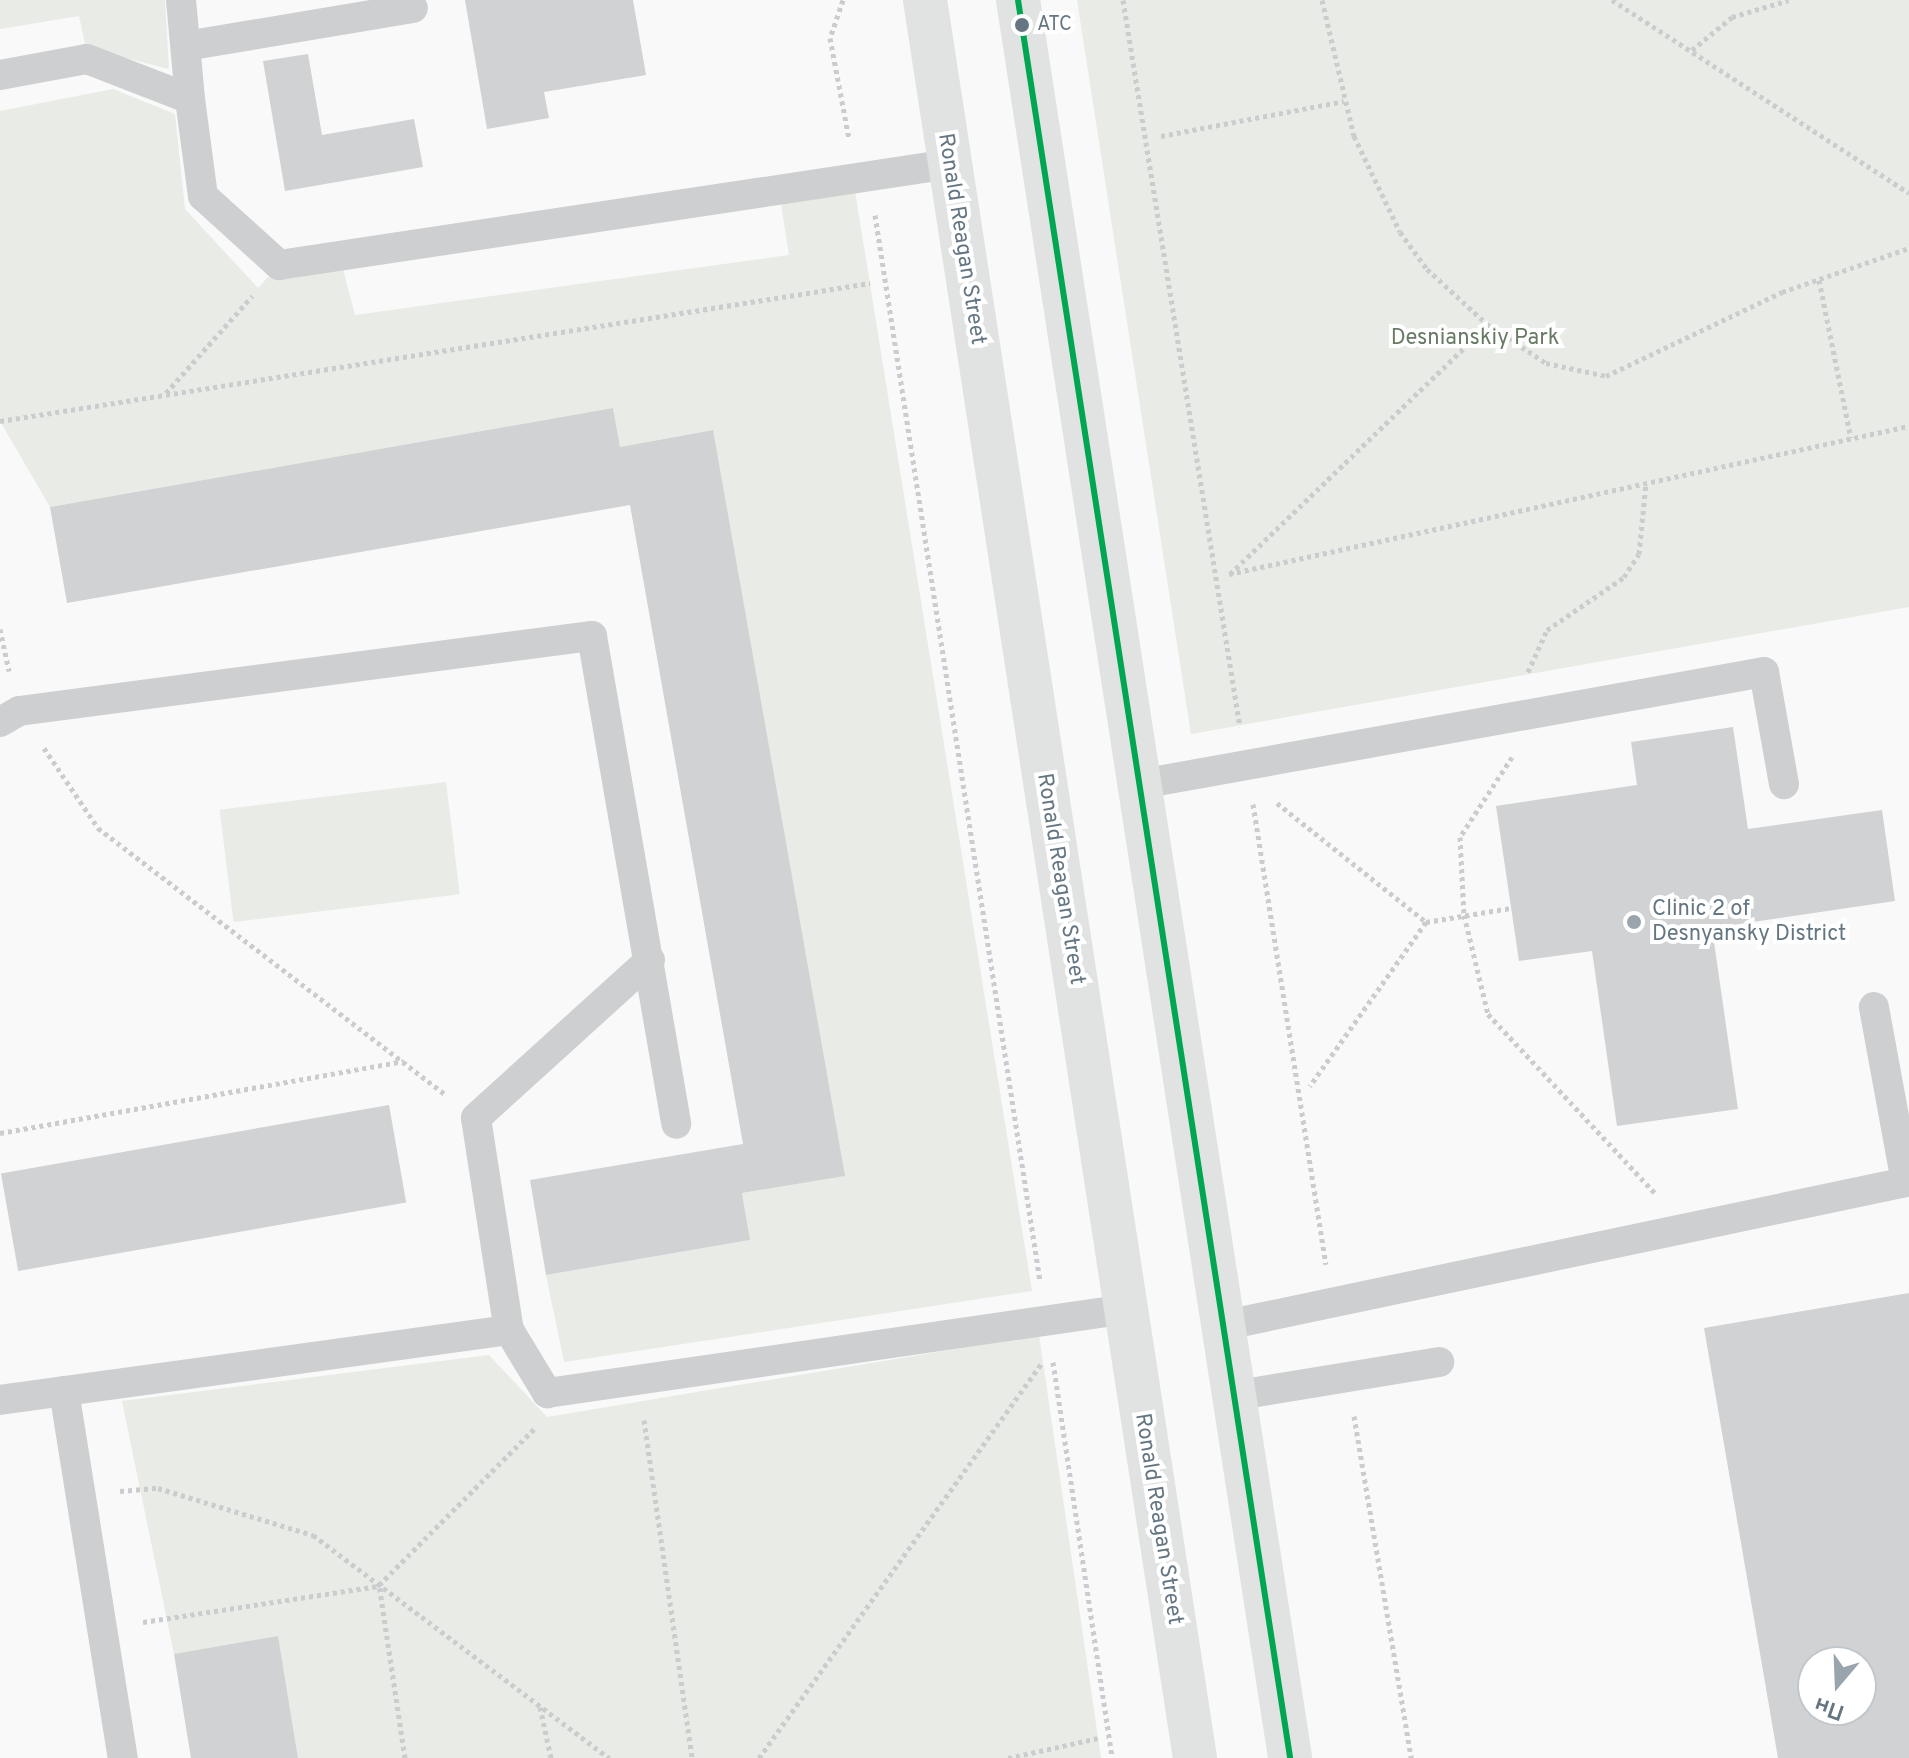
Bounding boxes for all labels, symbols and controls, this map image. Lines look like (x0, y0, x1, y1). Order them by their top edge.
place label: АТС (1037, 13, 1072, 37)
marker: АТС (1014, 17, 1030, 33)
street label: Ronald Reagan Street (931, 131, 991, 347)
park label: Desnianskiy Park (1391, 326, 1559, 352)
street label: Ronald Reagan Street (1030, 771, 1090, 987)
place label: Clinic 2 of Desnyansky District (1652, 896, 1846, 948)
marker: Clinic 2 of Desnyansky District (1623, 911, 1645, 933)
street label: Ronald Reagan Street (1128, 1411, 1188, 1627)
north arrow (1797, 1646, 1877, 1726)
text: Пн (1811, 1690, 1848, 1725)

